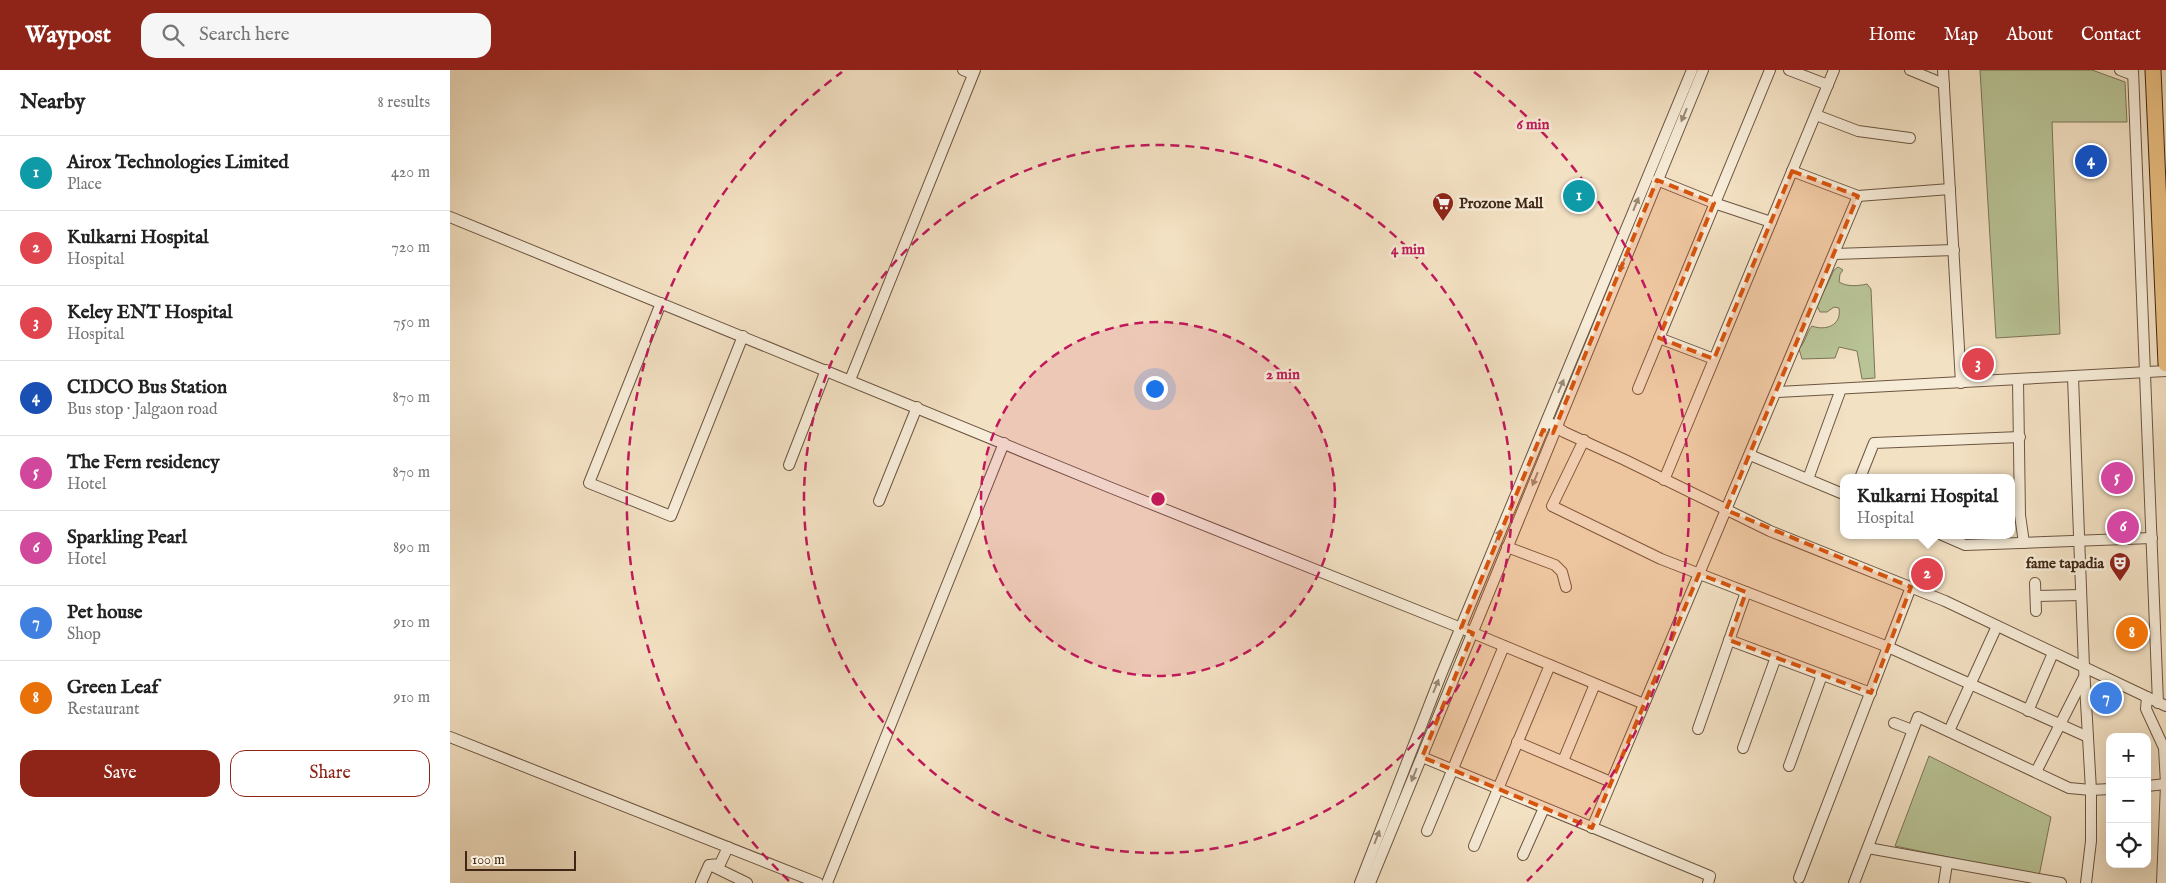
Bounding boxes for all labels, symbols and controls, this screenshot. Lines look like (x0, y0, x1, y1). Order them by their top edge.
search box (141, 13, 491, 58)
text: Waypost (25, 20, 111, 51)
icon: search (159, 21, 187, 49)
text: Search here (199, 23, 290, 47)
text: Home (1869, 24, 1916, 47)
text: Map (1944, 24, 1978, 47)
text: About (2006, 24, 2053, 47)
text: Contact (2081, 24, 2141, 47)
text: Nearby (20, 89, 85, 116)
text: 8 results (378, 93, 430, 113)
one-way arrow (1680, 108, 1688, 123)
text: 6 min (1516, 115, 1550, 134)
pin: 4 (2075, 142, 2107, 180)
text: Airox Technologies Limited (67, 151, 289, 175)
text: 1 (33, 163, 39, 183)
text: 420 m (391, 163, 430, 183)
text: Place (67, 175, 102, 195)
pin: 1 (1563, 177, 1595, 215)
supermarket icon: Prozone Mall (1431, 191, 1455, 222)
place label: Prozone Mall (1459, 194, 1544, 213)
one-way arrow (1633, 197, 1641, 211)
text: Kulkarni Hospital (67, 226, 209, 250)
text: 2 (32, 238, 40, 258)
text: 720 m (391, 238, 430, 258)
text: 4 min (1391, 240, 1425, 259)
text: Hospital (67, 250, 124, 270)
one-way arrow (1617, 258, 1625, 272)
text: Keley ENT Hospital (67, 301, 233, 325)
text: 3 (33, 313, 39, 333)
text: 750 m (393, 313, 430, 333)
text: Hospital (67, 325, 124, 345)
pin: 3 (1962, 345, 1994, 383)
text: 2 min (1266, 365, 1300, 384)
text: CIDCO Bus Station (67, 376, 227, 400)
your location (1142, 376, 1168, 402)
one-way arrow (1558, 379, 1566, 393)
text: 4 (32, 388, 40, 408)
text: 870 m (393, 388, 430, 408)
text: Bus stop · Jalgaon road (67, 400, 217, 420)
text: The Fern residency (67, 451, 220, 475)
pin: 5 (2101, 459, 2133, 497)
text: 5 (33, 463, 39, 483)
text: 870 m (393, 463, 430, 483)
one-way arrow (1531, 472, 1539, 487)
popup (1840, 474, 2015, 539)
text: Hotel (67, 475, 106, 495)
text: Kulkarni Hospital (1857, 485, 1998, 509)
centre of rings (1149, 490, 1167, 508)
pin: 6 (2107, 508, 2139, 546)
text: Hospital (1857, 509, 1914, 529)
text: Sparkling Pearl (67, 526, 187, 550)
one-way arrow (1495, 529, 1503, 543)
text: 6 (33, 538, 39, 558)
text: 890 m (393, 538, 430, 558)
text: Hotel (67, 550, 106, 570)
theatre icon: fame tapadia (2108, 551, 2132, 582)
place label: fame tapadia (2026, 554, 2105, 573)
pin: 2 (1911, 555, 1943, 593)
text: Pet house (67, 601, 143, 625)
text: 7 (32, 613, 40, 633)
text: 910 m (393, 613, 430, 633)
pin: 8 (2116, 614, 2148, 652)
text: Shop (67, 625, 101, 645)
text: Green Leaf (67, 676, 158, 700)
one-way arrow (1433, 679, 1441, 693)
pin: 7 (2090, 679, 2122, 717)
text: 8 (33, 688, 39, 708)
text: 910 m (393, 688, 430, 708)
text: Restaurant (67, 700, 140, 720)
map controls (2106, 733, 2151, 868)
button: + (2106, 733, 2151, 778)
button: Save (20, 750, 220, 797)
button: Share (230, 750, 430, 797)
one-way arrow (1410, 768, 1418, 782)
button: − (2106, 778, 2151, 823)
button: locate (2106, 823, 2151, 868)
one-way arrow (1374, 830, 1381, 845)
scale bar (465, 848, 576, 871)
text: 100 m (472, 851, 505, 869)

